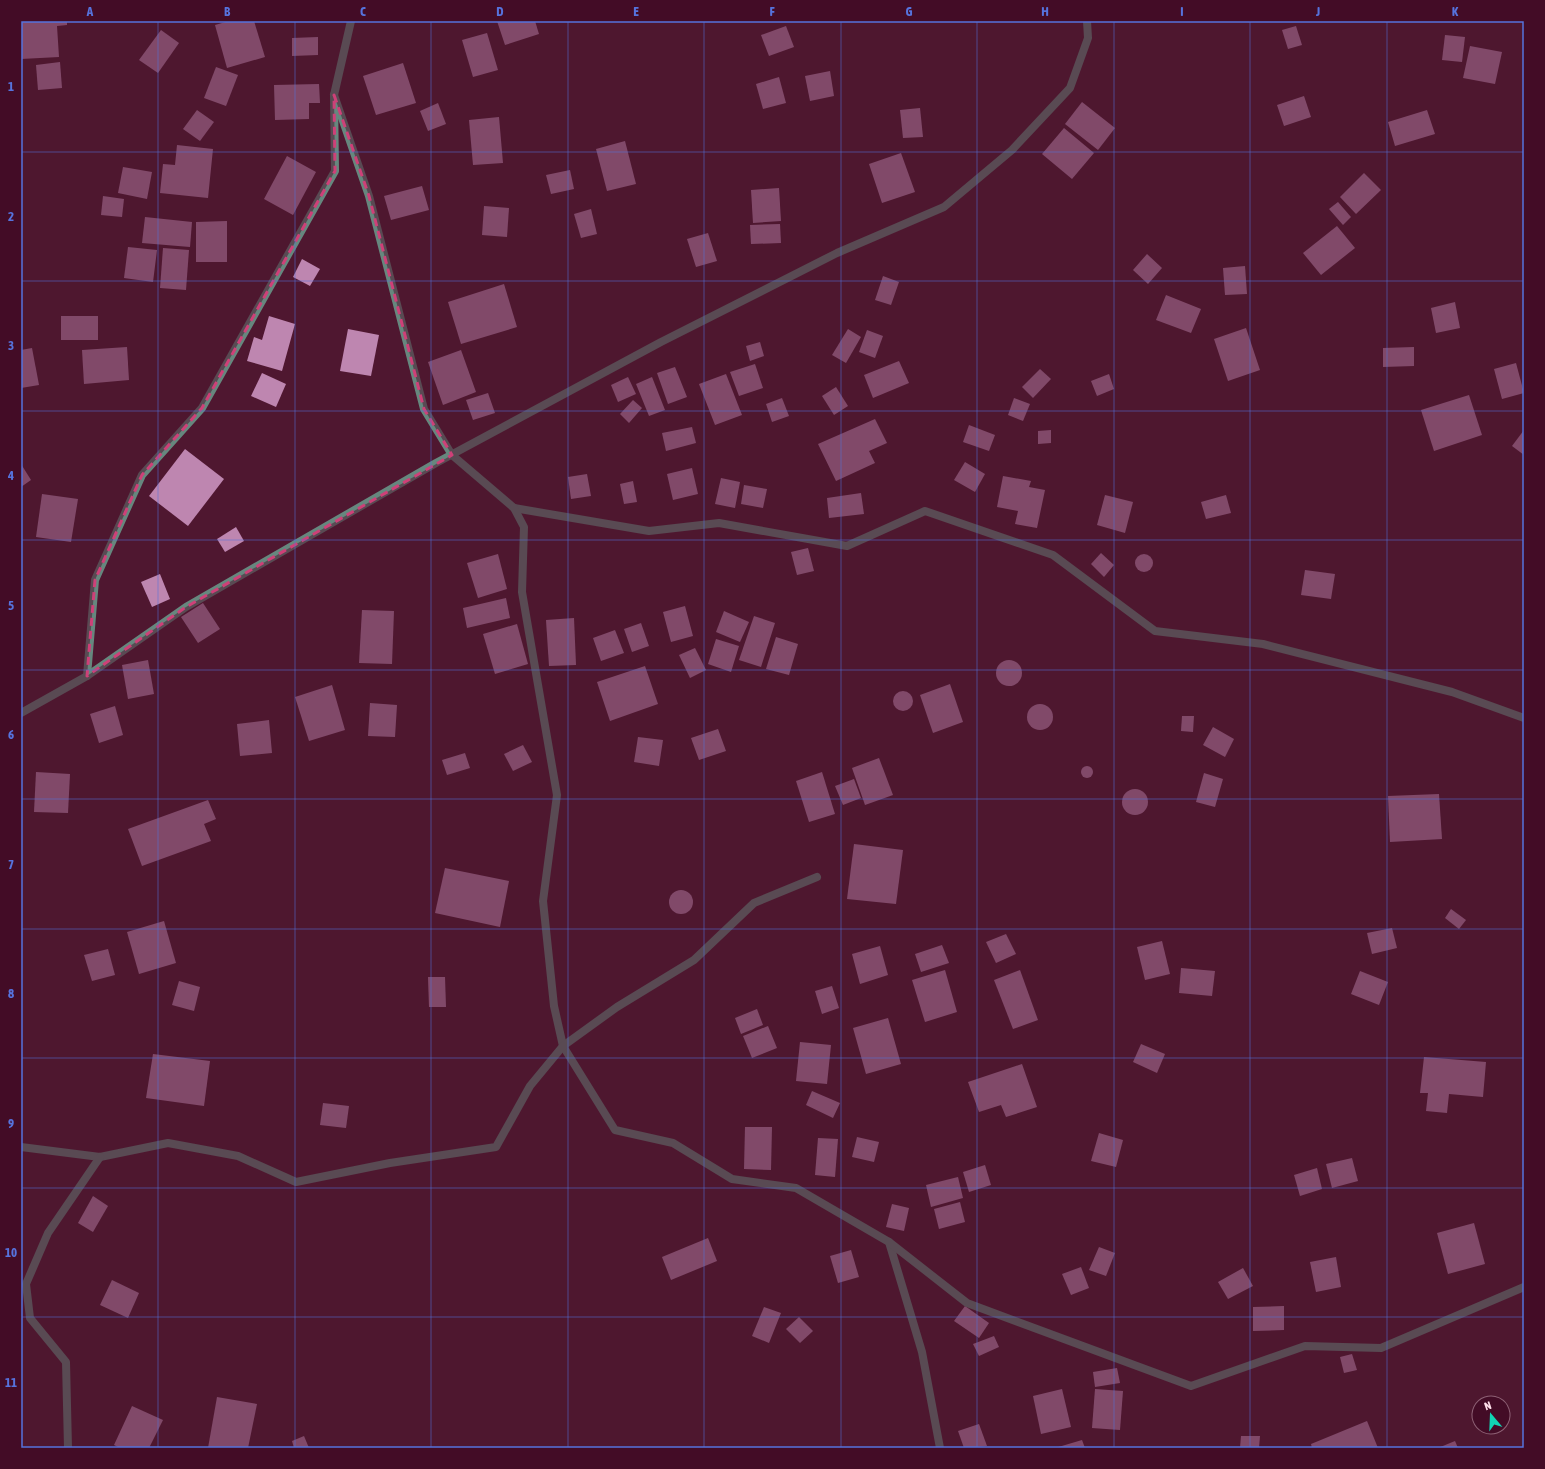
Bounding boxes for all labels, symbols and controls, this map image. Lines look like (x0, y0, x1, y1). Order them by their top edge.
text: A (86, 4, 94, 19)
text: B (224, 4, 231, 19)
text: C (360, 4, 366, 19)
text: D (496, 4, 504, 19)
text: E (633, 4, 639, 19)
text: F (769, 4, 775, 19)
text: G (906, 4, 913, 19)
text: H (1041, 4, 1049, 19)
text: I (1180, 4, 1184, 19)
text: J (1315, 4, 1320, 19)
text: K (1452, 4, 1459, 19)
text: 1 (8, 79, 14, 94)
text: 2 (8, 209, 14, 224)
text: 3 (8, 338, 14, 353)
text: 4 (7, 468, 14, 483)
text: 5 (8, 598, 14, 613)
text: 6 (8, 727, 14, 742)
text: 7 (8, 857, 14, 872)
text: 8 (8, 986, 14, 1001)
text: 9 (8, 1116, 14, 1131)
text: 10 (5, 1245, 17, 1260)
text: 11 (5, 1375, 17, 1390)
north arrow (1471, 1395, 1511, 1435)
text: N (1483, 1399, 1493, 1412)

